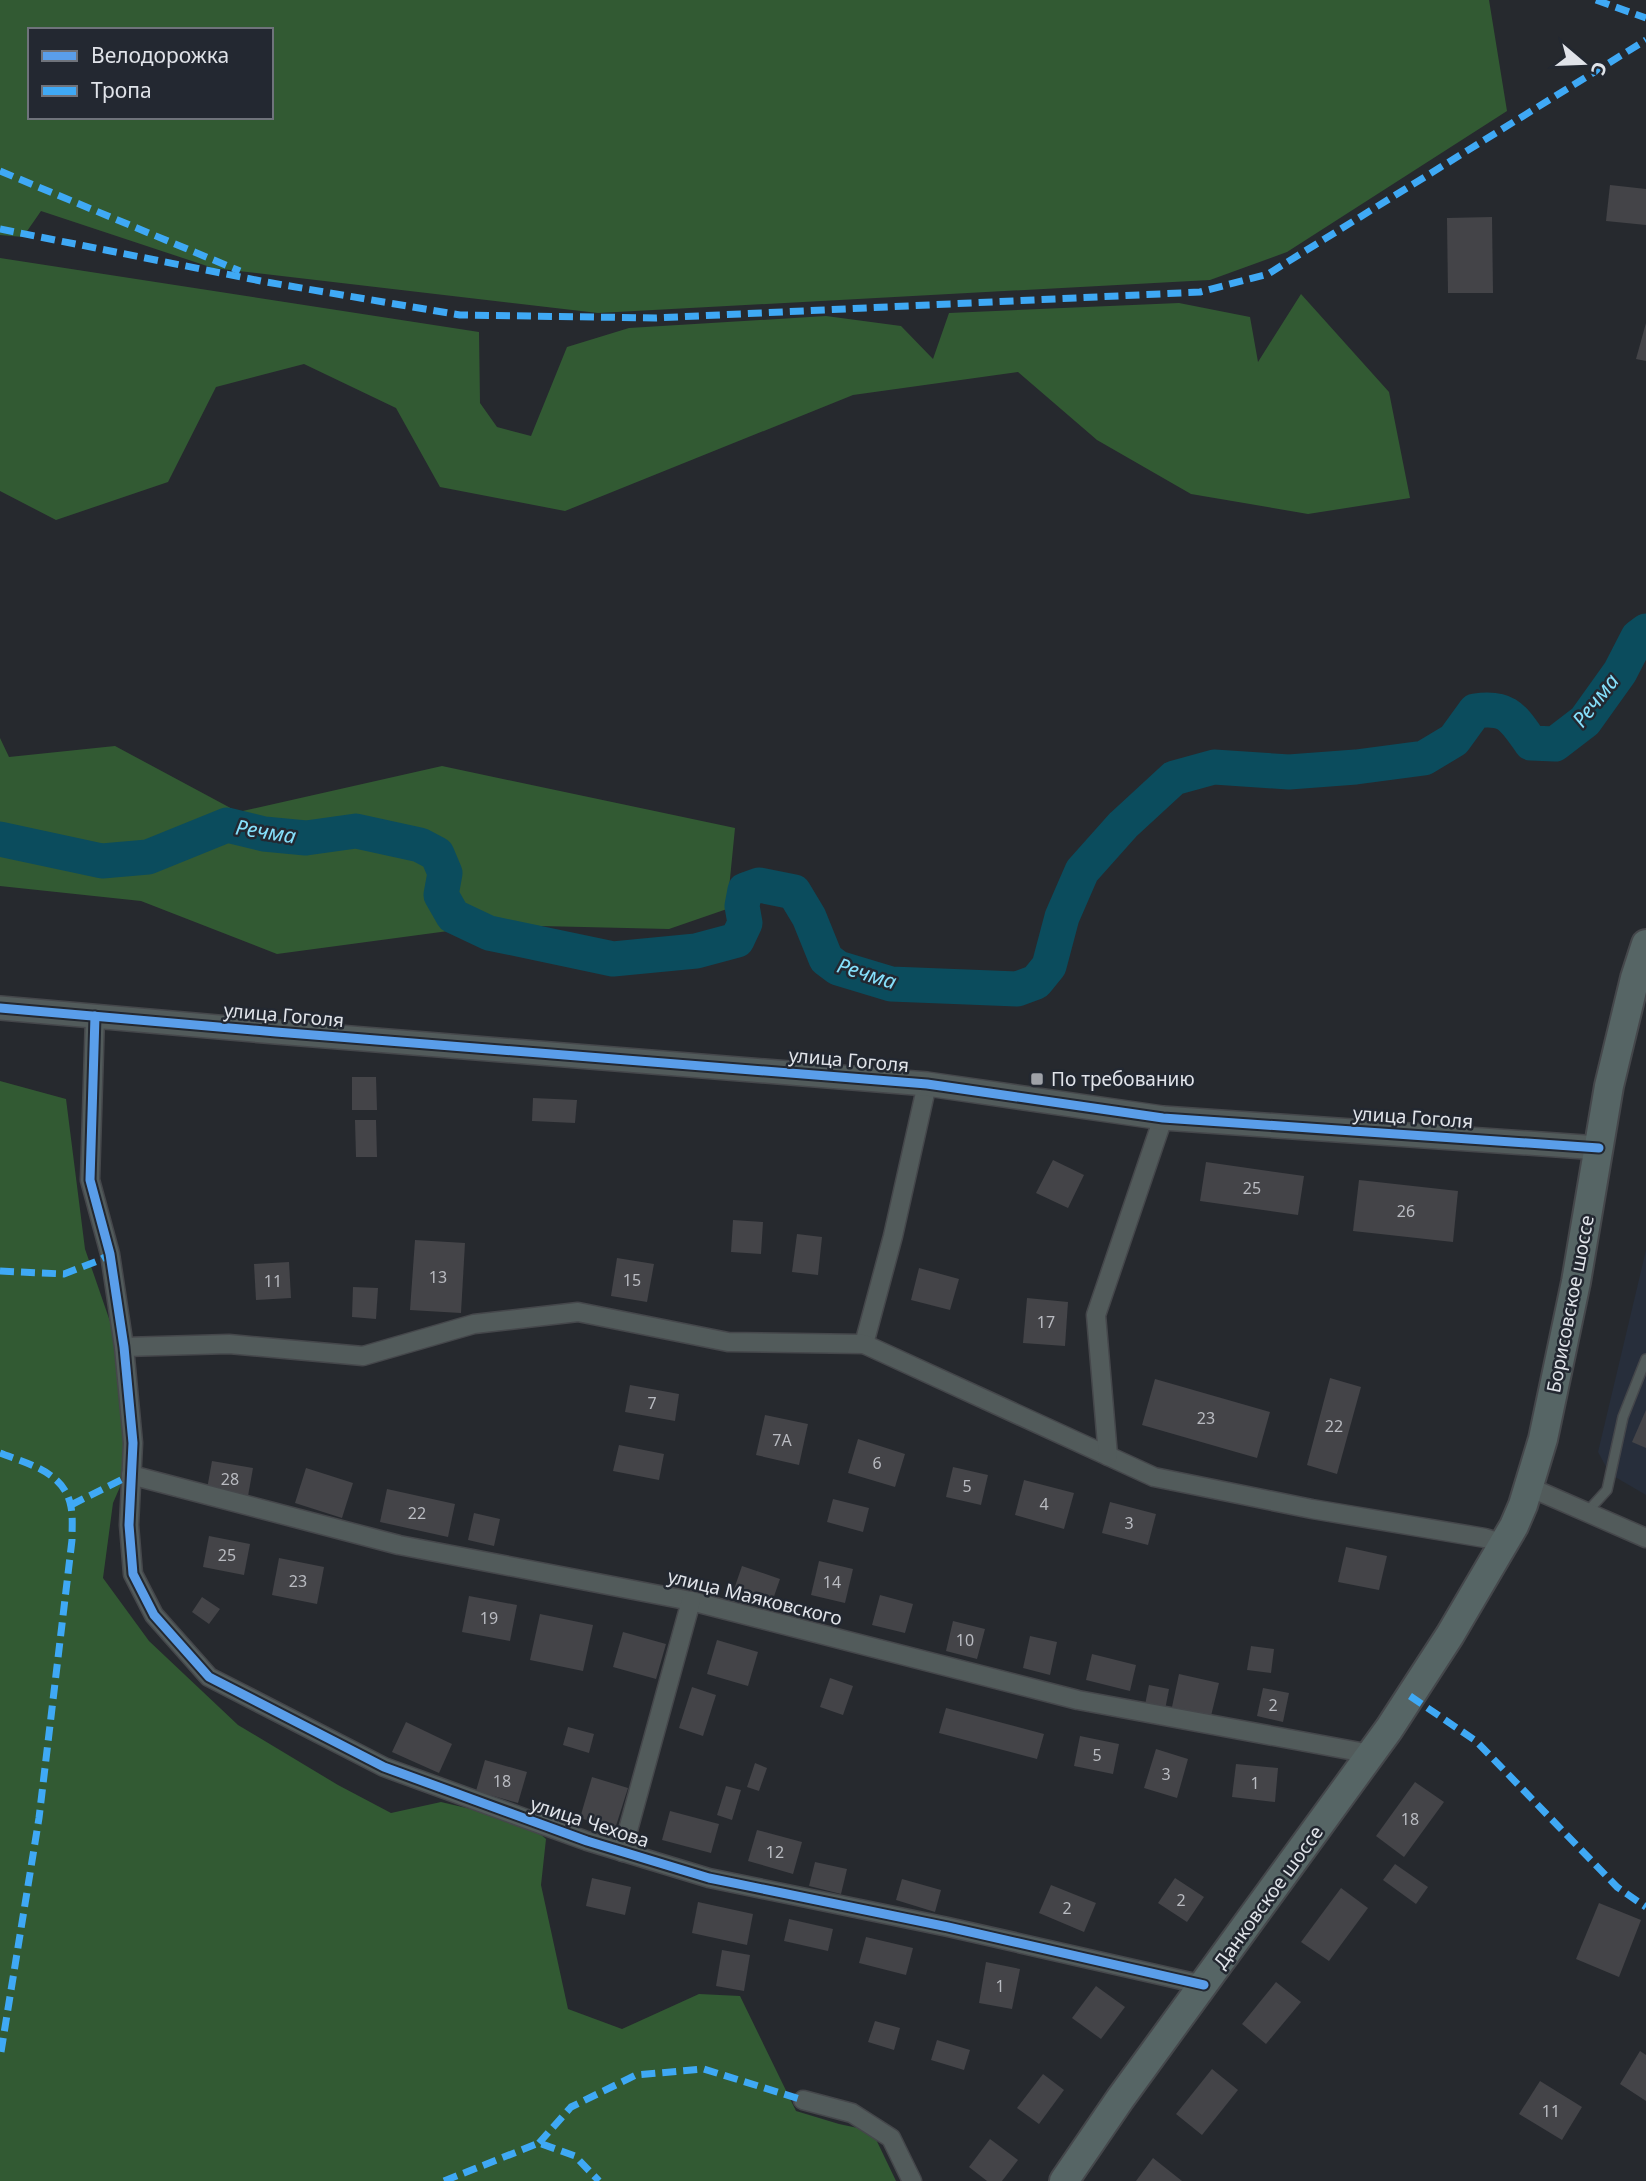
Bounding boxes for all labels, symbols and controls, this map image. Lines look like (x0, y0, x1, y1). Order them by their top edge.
legend (28, 28, 273, 119)
north arrow (1548, 28, 1618, 98)
text: Велодорожка (91, 41, 229, 69)
text: С (1585, 59, 1613, 79)
text: Тропа (91, 76, 152, 104)
water label: Речма (1565, 667, 1625, 732)
water label: Речма (234, 812, 298, 850)
water label: Речма (834, 951, 900, 995)
street label: улица Гоголя (223, 997, 345, 1033)
street label: улица Гоголя (788, 1042, 910, 1078)
place label: По требованию (1051, 1066, 1195, 1092)
marker: По требованию (1029, 1071, 1045, 1087)
street label: улица Гоголя (1352, 1100, 1474, 1134)
house number: 25 (1243, 1177, 1261, 1199)
house number: 26 (1397, 1200, 1415, 1222)
street label: Борисовское шоссе (1540, 1213, 1600, 1395)
house number: 13 (429, 1266, 447, 1288)
house number: 15 (623, 1269, 641, 1291)
house number: 11 (264, 1270, 282, 1292)
house number: 17 (1037, 1311, 1055, 1333)
house number: 7 (647, 1392, 657, 1414)
house number: 23 (1197, 1407, 1215, 1429)
house number: 22 (1325, 1415, 1343, 1437)
house number: 7А (772, 1429, 792, 1451)
house number: 6 (872, 1452, 882, 1474)
house number: 28 (221, 1468, 239, 1490)
house number: 5 (962, 1475, 972, 1497)
house number: 4 (1039, 1493, 1049, 1515)
house number: 22 (408, 1502, 426, 1524)
house number: 3 (1124, 1512, 1134, 1534)
house number: 25 (218, 1544, 236, 1566)
street label: улица Маяковского (665, 1563, 845, 1631)
house number: 23 (289, 1570, 307, 1592)
house number: 14 (823, 1571, 841, 1593)
house number: 19 (480, 1607, 498, 1629)
house number: 10 (956, 1629, 974, 1651)
house number: 2 (1268, 1694, 1278, 1716)
house number: 5 (1092, 1744, 1102, 1766)
house number: 3 (1161, 1763, 1171, 1785)
house number: 18 (493, 1770, 511, 1792)
house number: 1 (1250, 1772, 1260, 1794)
street label: улица Чехова (527, 1791, 653, 1853)
house number: 18 (1401, 1808, 1419, 1830)
street label: Данковское шоссе (1207, 1820, 1329, 1974)
house number: 12 (766, 1841, 784, 1863)
house number: 2 (1176, 1889, 1186, 1911)
house number: 2 (1062, 1897, 1072, 1919)
house number: 1 (995, 1975, 1005, 1997)
house number: 11 (1542, 2100, 1560, 2122)

